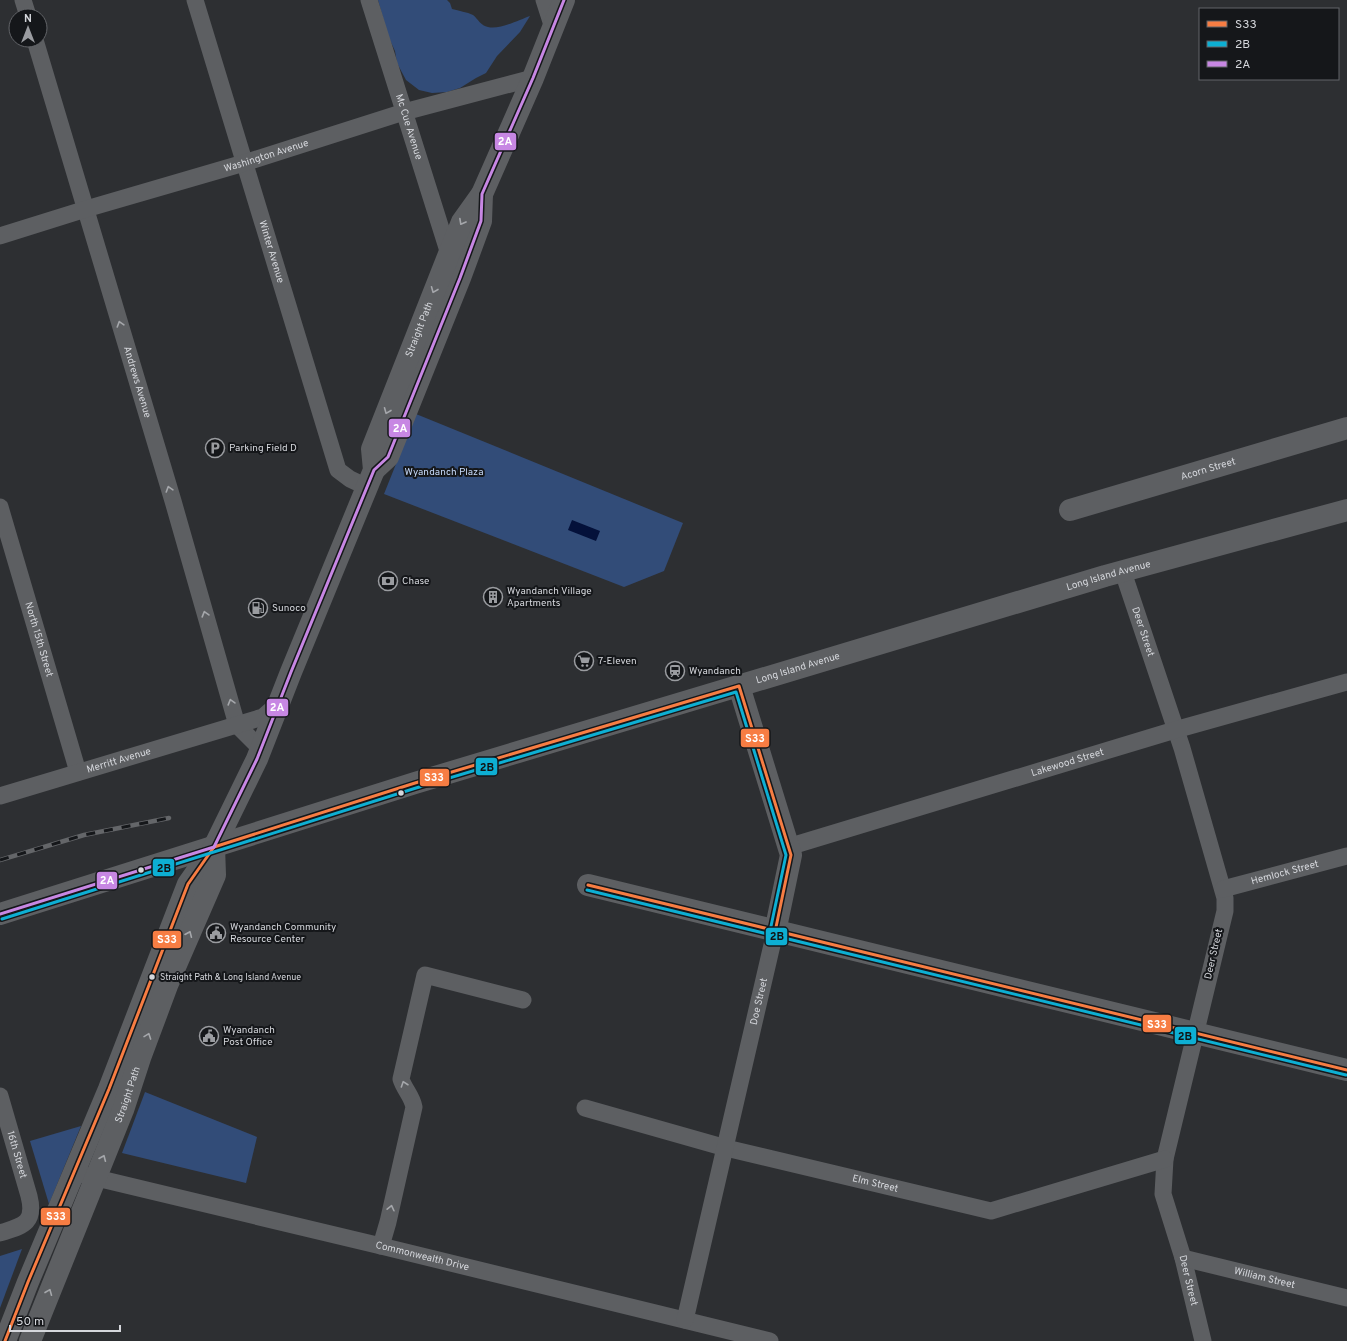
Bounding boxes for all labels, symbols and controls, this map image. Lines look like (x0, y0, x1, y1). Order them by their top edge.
north arrow (8, 8, 48, 48)
legend (1199, 8, 1339, 80)
text: N (24, 12, 32, 26)
text: S33 (1235, 17, 1257, 33)
text: 2B (1235, 37, 1250, 53)
text: 2A (1235, 57, 1251, 73)
street label: Mc Cue Avenue (392, 92, 425, 161)
line badge: 2A (494, 132, 517, 151)
text: 2A (498, 135, 512, 149)
street label: Washington Avenue (222, 136, 310, 175)
one-way arrow (460, 218, 467, 225)
street label: Winter Avenue (256, 219, 287, 285)
one-way arrow (431, 286, 439, 293)
street label: Straight Path (402, 300, 436, 359)
one-way arrow (116, 321, 125, 328)
street label: Andrews Avenue (120, 345, 154, 419)
one-way arrow (383, 407, 391, 414)
line badge: 2A (388, 418, 411, 438)
text: 2A (393, 422, 407, 436)
parking icon: Parking Field D (204, 437, 226, 459)
place label: Parking Field D (229, 442, 297, 455)
street label: Acorn Street (1179, 455, 1237, 483)
park label: Wyandanch Plaza (405, 466, 483, 479)
one-way arrow (165, 486, 174, 493)
street label: Long Island Avenue (1065, 557, 1152, 594)
bank icon: Chase (377, 570, 399, 592)
place label: Chase (402, 575, 429, 588)
place label: Wyandanch Village Apartments (507, 585, 592, 610)
building icon: Wyandanch Village Apartments (482, 586, 504, 608)
fuel station icon: Sunoco (247, 597, 269, 619)
street label: North 15th Street (22, 600, 56, 679)
place label: Sunoco (272, 602, 306, 615)
street label: Deer Street (1129, 605, 1157, 658)
one-way arrow (201, 610, 210, 617)
street label: Long Island Avenue (754, 649, 842, 687)
supermarket icon: 7-Eleven (573, 650, 595, 672)
place label: 7-Eleven (598, 655, 637, 668)
station icon: Wyandanch (664, 660, 686, 682)
place label: Wyandanch (689, 665, 741, 678)
line badge: 2A (266, 698, 289, 717)
one-way arrow (227, 699, 236, 706)
text: 2A (270, 701, 284, 715)
line badge: S33 (740, 728, 770, 748)
text: S33 (745, 732, 765, 746)
street label: Merritt Avenue (85, 745, 153, 776)
street label: Lakewood Street (1030, 745, 1106, 780)
line badge: 2B (475, 757, 498, 776)
text: 2B (480, 761, 494, 775)
line badge: S33 (419, 768, 450, 787)
text: S33 (424, 771, 444, 785)
unlabelled marker (396, 788, 406, 798)
street label: Hemlock Street (1250, 857, 1320, 888)
line badge: 2B (152, 858, 175, 877)
text: 2B (157, 862, 171, 876)
unlabelled marker (136, 865, 146, 875)
line badge: 2A (96, 871, 118, 890)
text: 2A (100, 874, 114, 888)
place label: Wyandanch Community Resource Center (230, 921, 336, 946)
public building icon: Wyandanch Community Resource Center (205, 922, 227, 944)
line badge: 2B (765, 927, 788, 946)
street label: Deer Street (1202, 927, 1226, 981)
line badge: S33 (152, 930, 182, 949)
text: 2B (770, 930, 784, 944)
one-way arrow (184, 931, 192, 939)
text: S33 (157, 933, 177, 947)
marker: Straight Path & Long Island Avenue (147, 972, 157, 982)
place label: Straight Path & Long Island Avenue (160, 972, 301, 983)
street label: Doe Street (747, 977, 771, 1026)
line badge: S33 (1142, 1014, 1172, 1033)
text: S33 (1147, 1018, 1167, 1032)
place label: Wyandanch Post Office (223, 1024, 275, 1049)
public building icon: Wyandanch Post Office (198, 1025, 220, 1047)
line badge: 2B (1174, 1026, 1197, 1045)
text: 2B (1178, 1030, 1192, 1044)
one-way arrow (143, 1033, 152, 1040)
street label: Straight Path (112, 1065, 143, 1125)
one-way arrow (400, 1080, 408, 1087)
street label: 16th Street (4, 1129, 30, 1180)
one-way arrow (98, 1155, 106, 1163)
street label: Elm Street (851, 1172, 900, 1195)
one-way arrow (386, 1205, 395, 1212)
line badge: S33 (40, 1207, 71, 1226)
text: S33 (46, 1210, 66, 1224)
street label: Commonwealth Drive (374, 1238, 471, 1274)
street label: Deer Street (1176, 1254, 1201, 1307)
street label: William Street (1233, 1264, 1297, 1292)
one-way arrow (45, 1288, 53, 1295)
scale bar (10, 1307, 120, 1333)
text: 50 m (16, 1314, 44, 1330)

